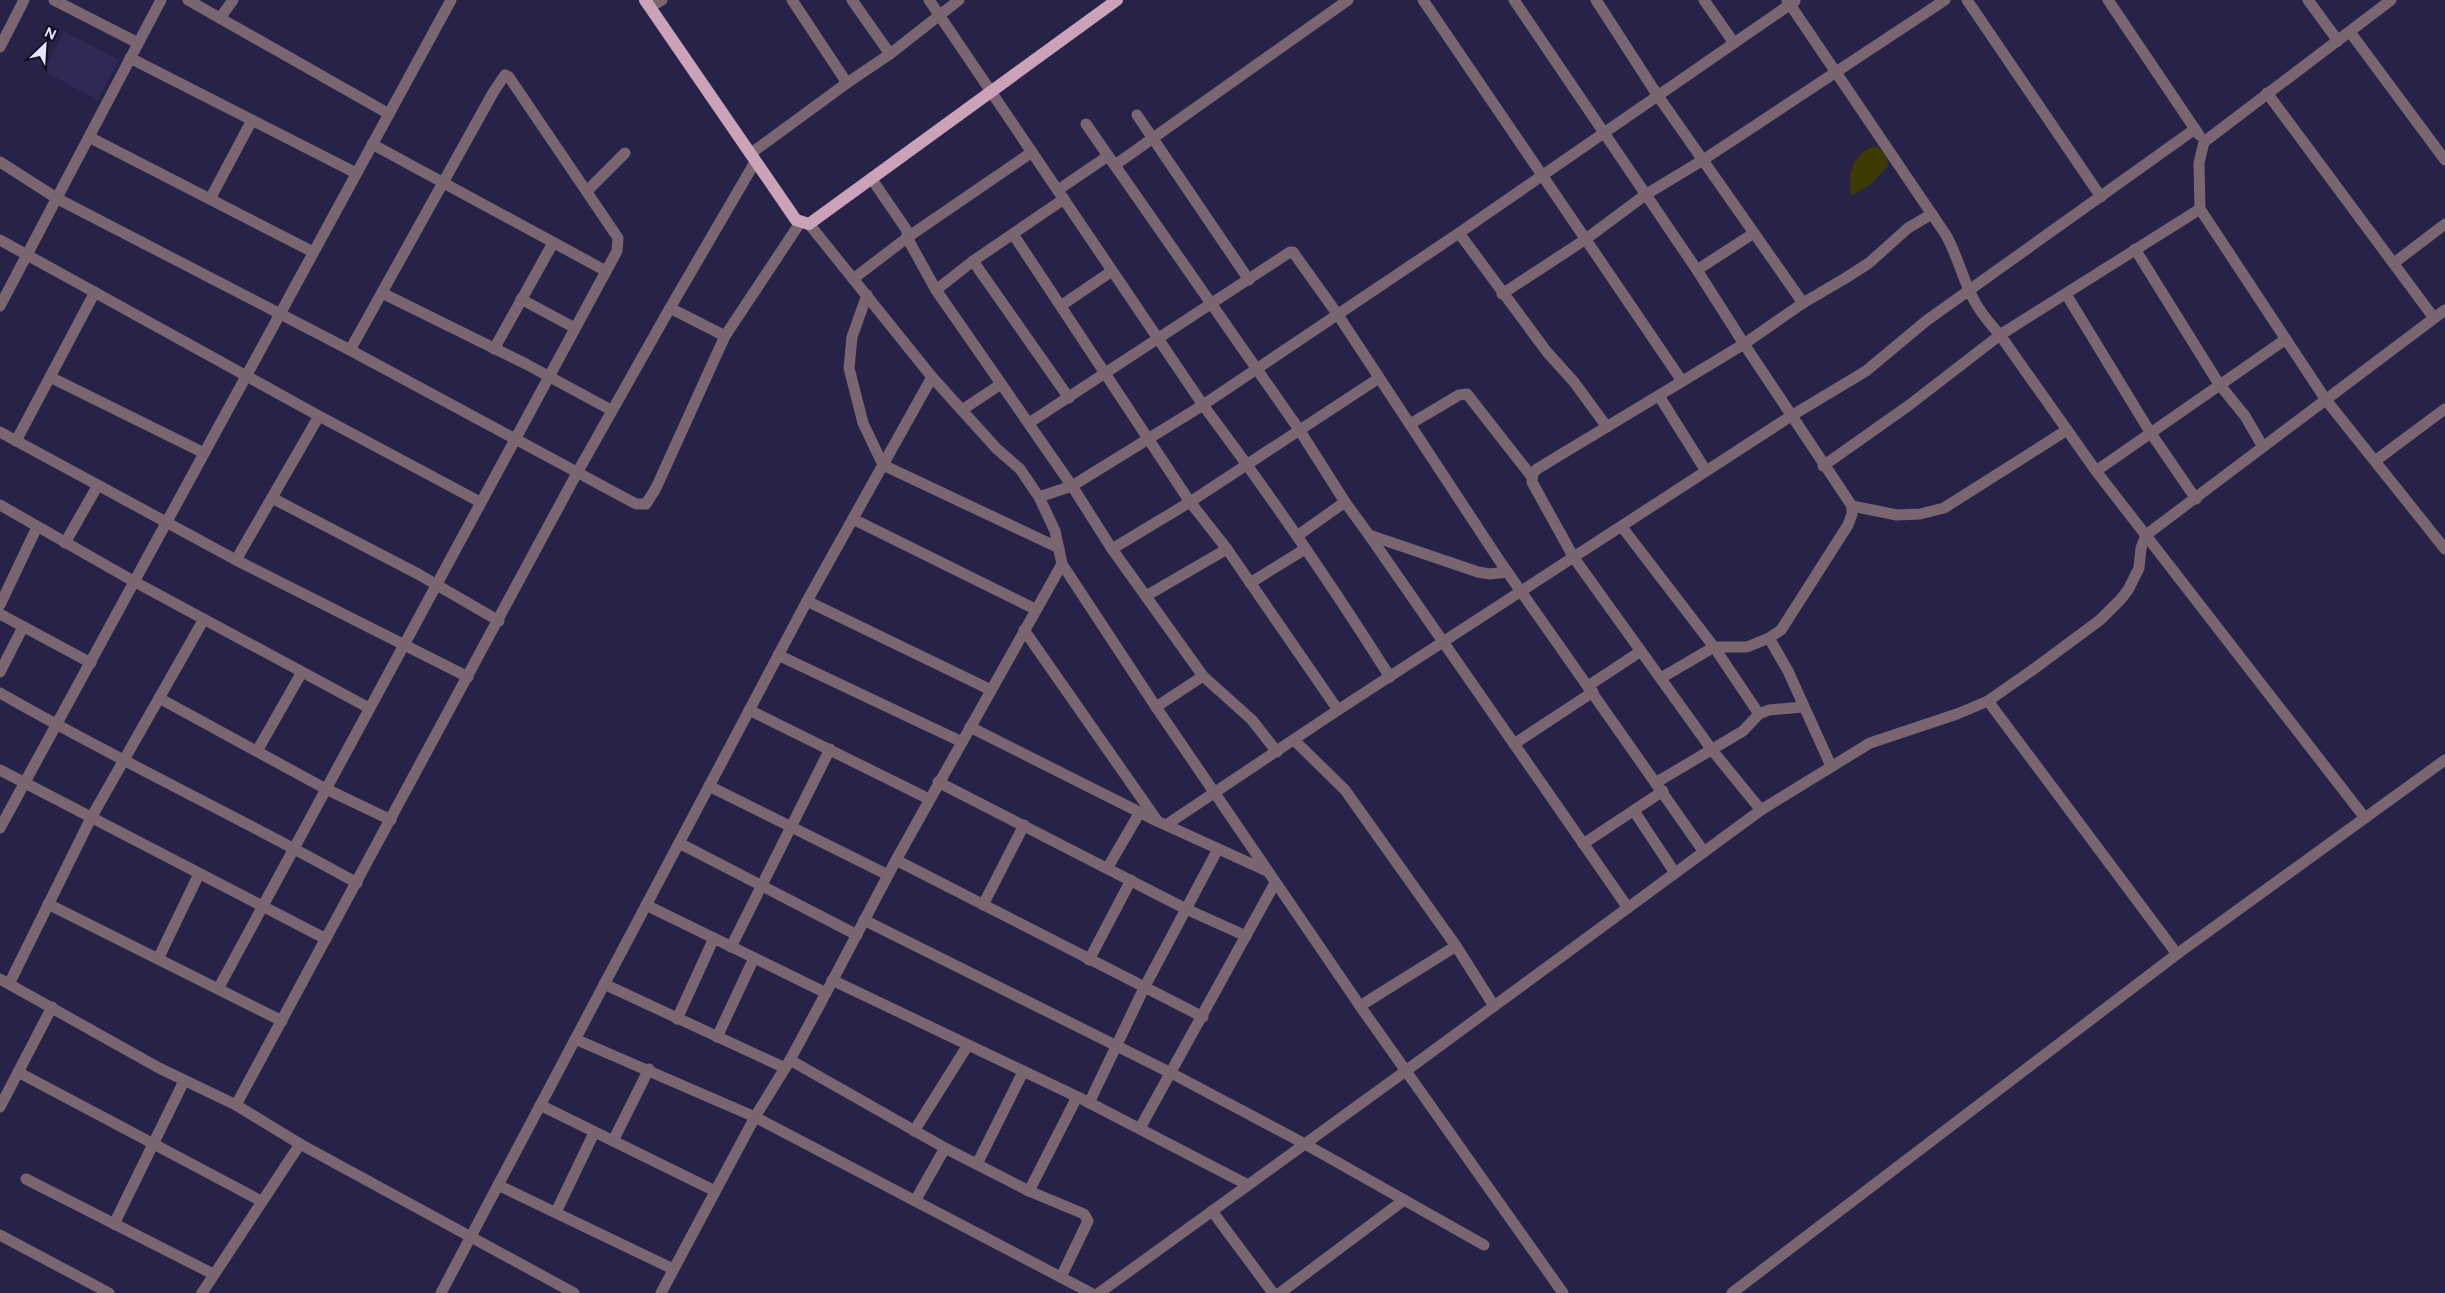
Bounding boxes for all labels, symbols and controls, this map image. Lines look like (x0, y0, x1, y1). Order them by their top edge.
north arrow (20, 20, 70, 70)
text: N (42, 24, 59, 44)

